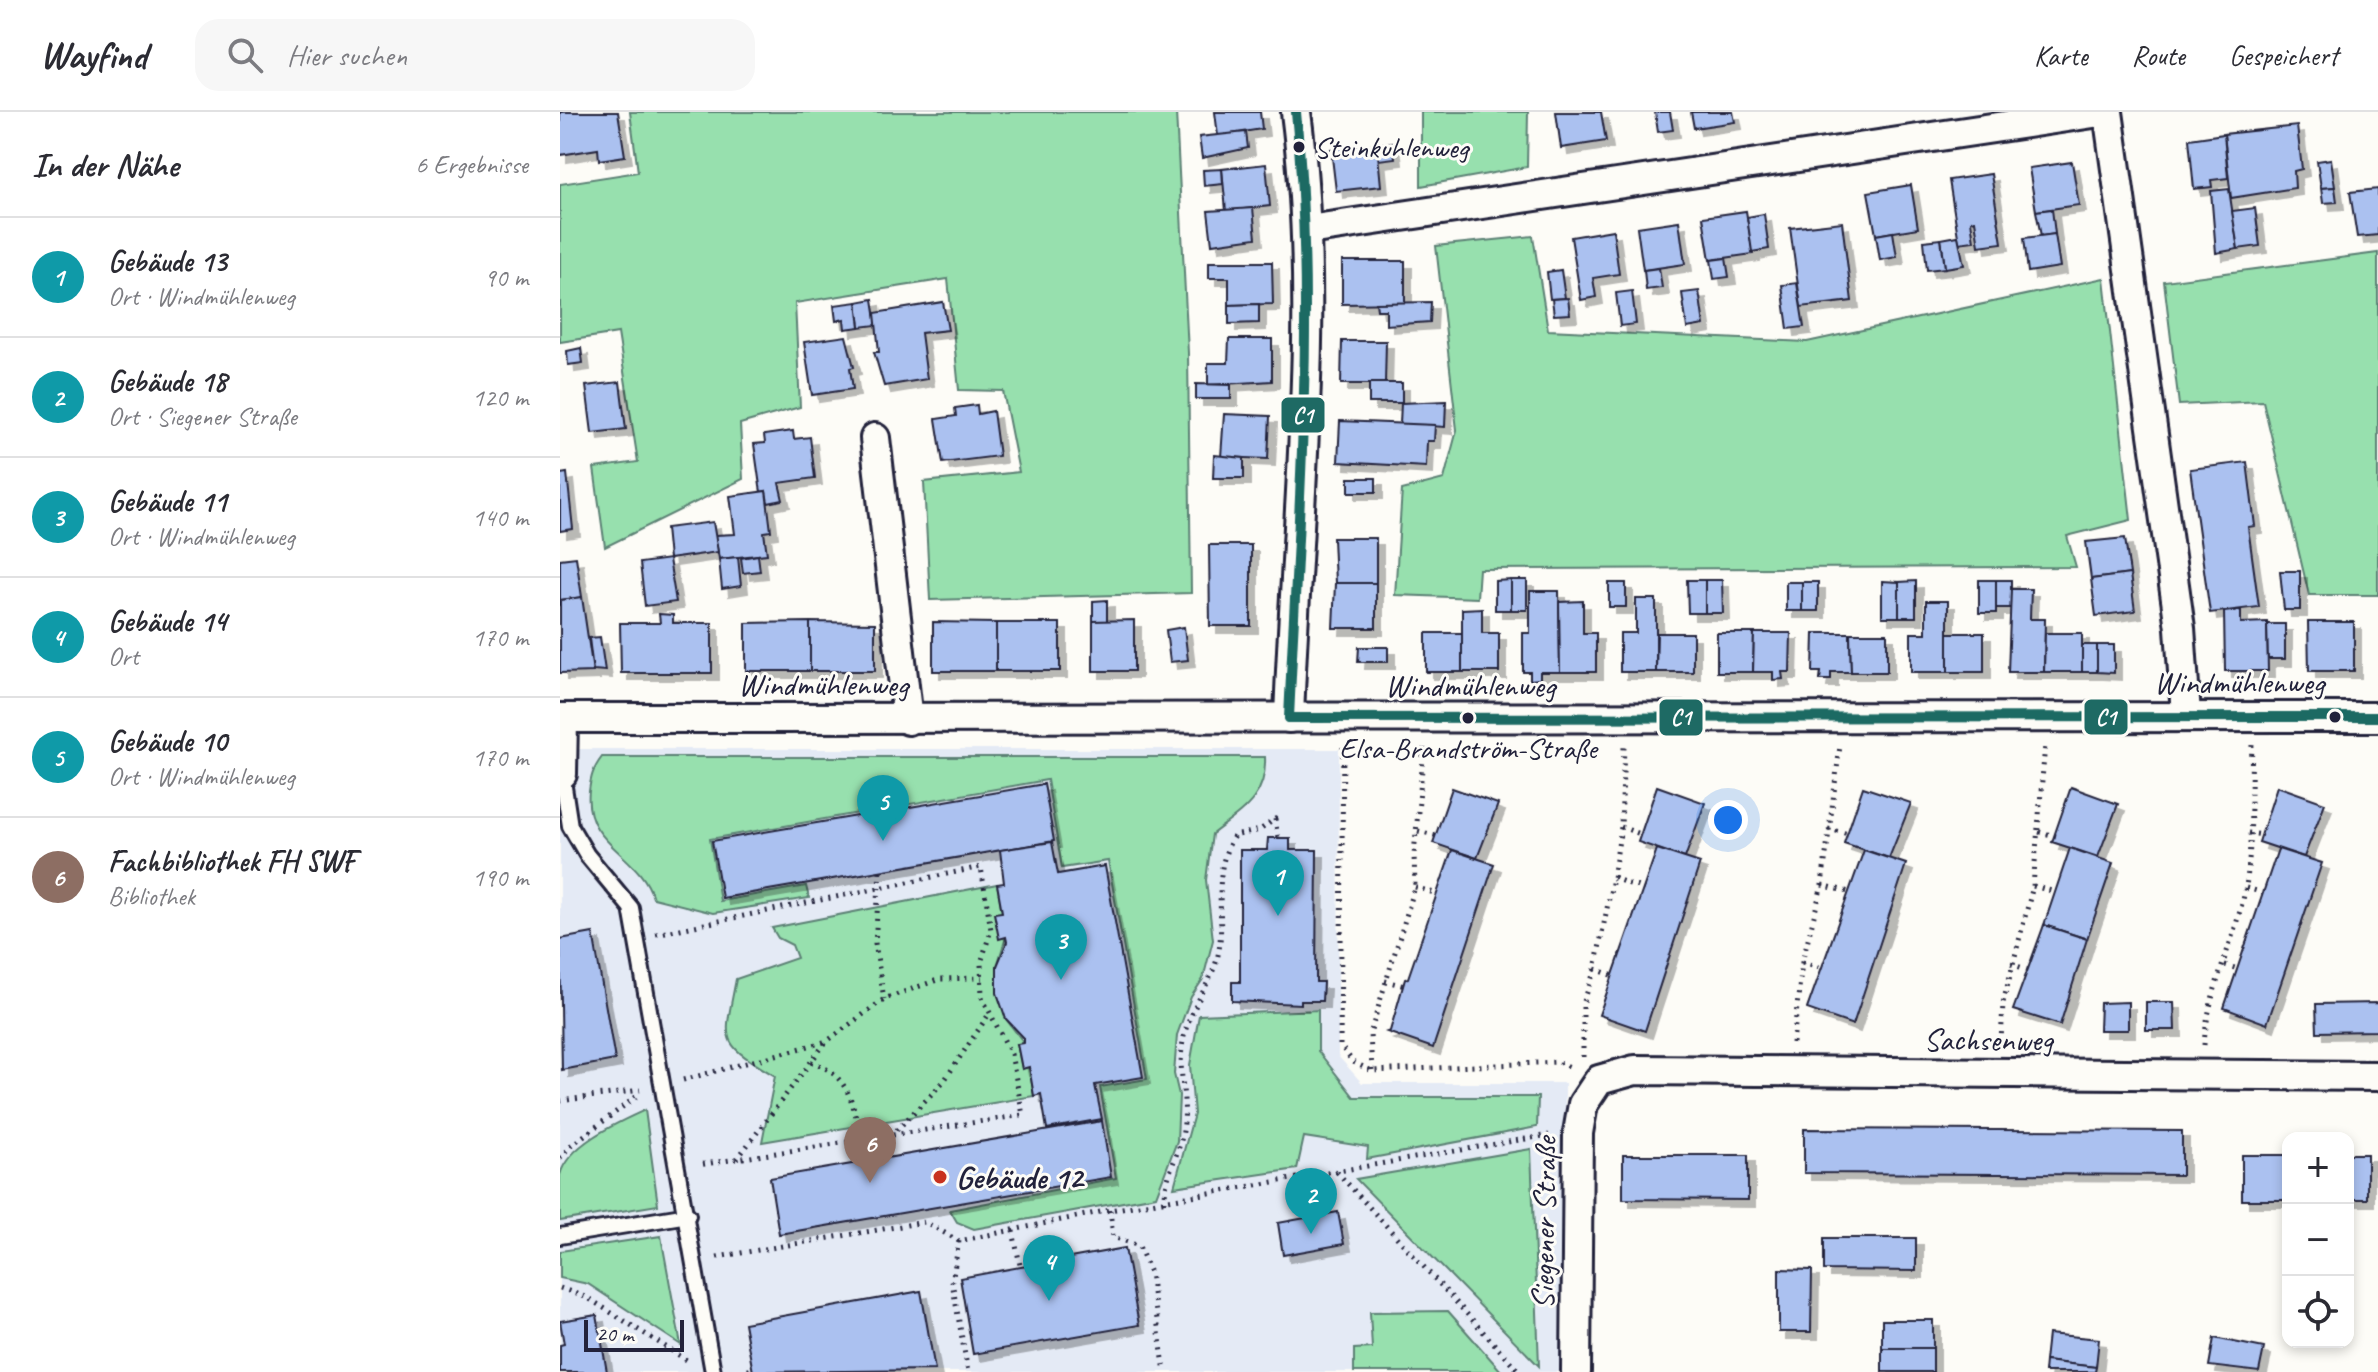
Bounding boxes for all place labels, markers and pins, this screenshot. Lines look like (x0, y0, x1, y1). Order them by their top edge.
place label: Steinkuhlenweg (1314, 128, 1471, 166)
marker: Steinkuhlenweg (1291, 139, 1307, 155)
unlabelled marker (2327, 709, 2343, 725)
marker: Elsa-Brandström-Straße (1460, 710, 1476, 726)
place label: Elsa-Brandström-Straße (1339, 729, 1599, 767)
pin: 5 (857, 775, 909, 841)
pin: 1 (1252, 850, 1304, 916)
pin: 3 (1035, 914, 1087, 980)
pin: 6 (844, 1117, 896, 1183)
place label: Gebäude 12 (956, 1157, 1085, 1198)
marker: Gebäude 12 (931, 1168, 949, 1186)
pin: 2 (1285, 1168, 1337, 1234)
pin: 4 (1023, 1235, 1075, 1301)

